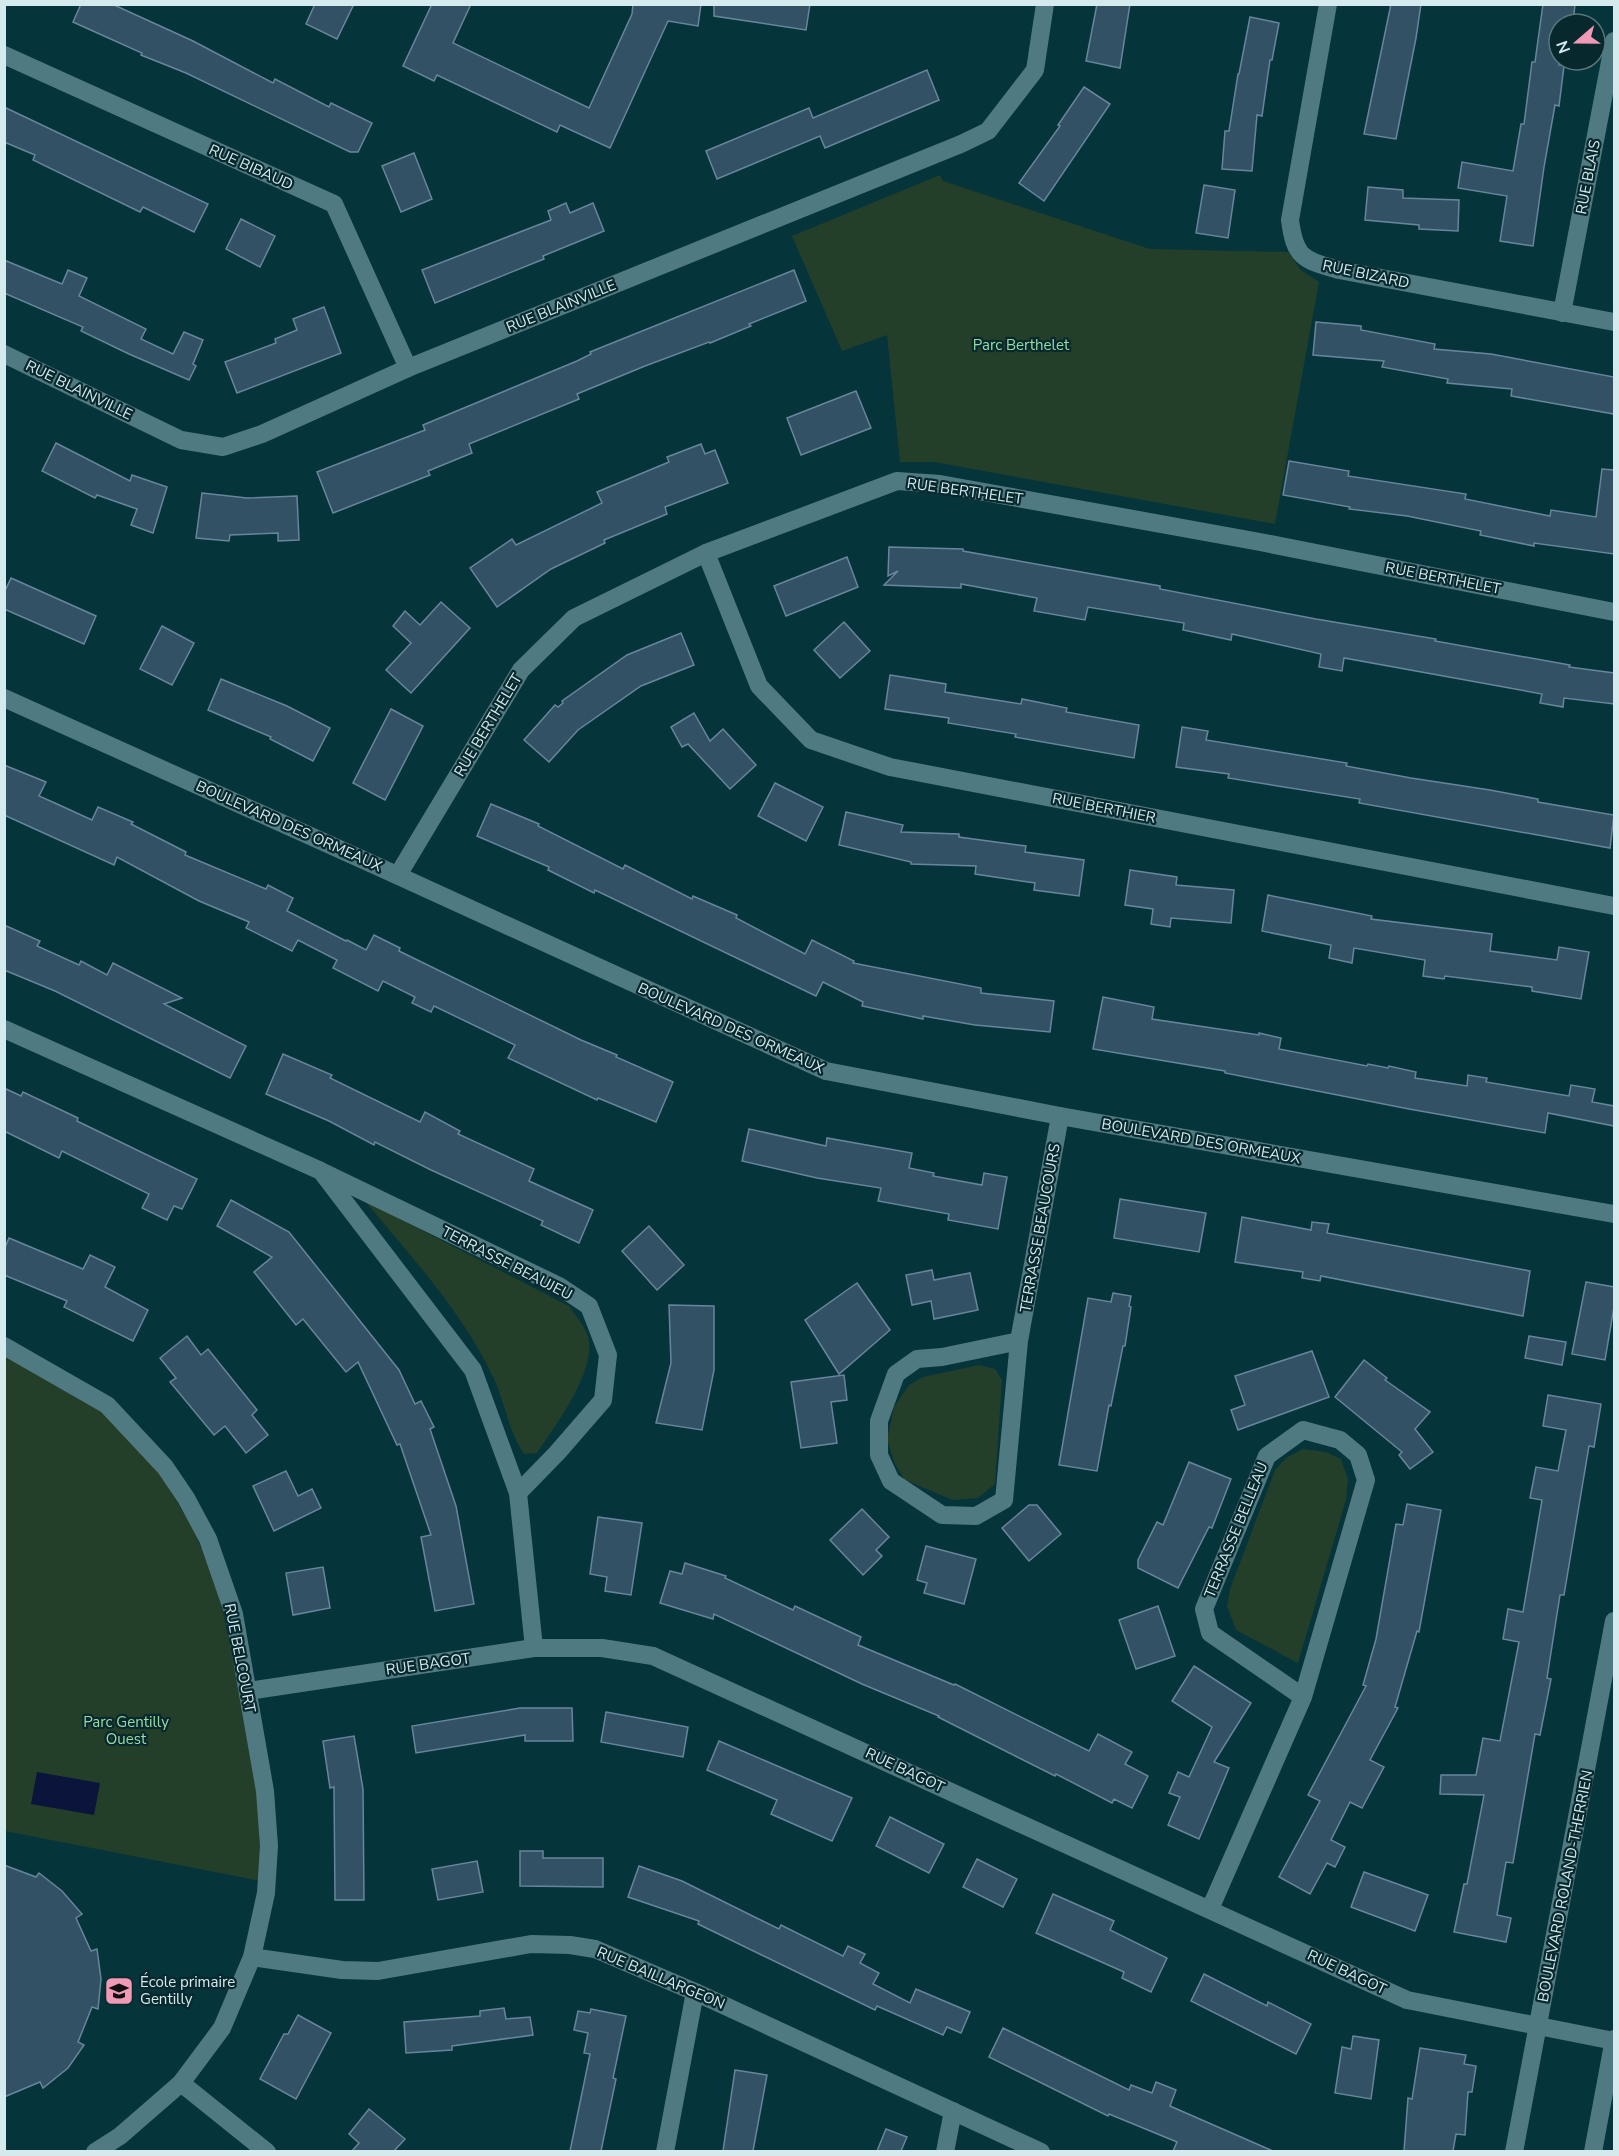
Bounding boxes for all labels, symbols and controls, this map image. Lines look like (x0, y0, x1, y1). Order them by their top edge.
north arrow (1547, 12, 1607, 72)
text: N (1551, 37, 1576, 56)
street label: RUE BLAIS (1571, 138, 1605, 216)
street label: RUE BIBAUD (206, 139, 296, 195)
street label: RUE BIZARD (1321, 255, 1411, 293)
street label: RUE BLAINVILLE (503, 275, 619, 337)
park label: Parc Berthelet (973, 335, 1070, 355)
street label: RUE BLAINVILLE (22, 355, 136, 425)
street label: RUE BERTHELET (906, 473, 1024, 509)
street label: RUE BERTHELET (1384, 557, 1502, 599)
street label: RUE BERTHELET (449, 670, 527, 780)
street label: BOULEVARD DES ORMEAUX (193, 776, 386, 876)
street label: RUE BERTHIER (1050, 788, 1158, 828)
street label: BOULEVARD DES ORMEAUX (635, 978, 828, 1078)
street label: BOULEVARD DES ORMEAUX (1100, 1114, 1302, 1168)
street label: TERRASSE BEAUCOURS (1015, 1142, 1065, 1314)
street label: TERRASSE BEAUJEU (438, 1221, 576, 1305)
street label: TERRASSE BELLEAU (1200, 1459, 1272, 1601)
street label: RUE BELCOURT (220, 1602, 260, 1714)
street label: RUE BAGOT (384, 1648, 472, 1680)
park label: Parc Gentilly Ouest (83, 1712, 169, 1749)
street label: RUE BAGOT (862, 1743, 948, 1797)
street label: BOULEVARD ROLAND-THERRIEN (1533, 1768, 1597, 2004)
street label: RUE BAILLARGEON (594, 1942, 728, 2014)
street label: RUE BAGOT (1304, 1945, 1390, 1999)
place label: École primaire Gentilly (140, 1972, 235, 2009)
school or university icon: École primaire Gentilly (103, 1975, 135, 2007)

